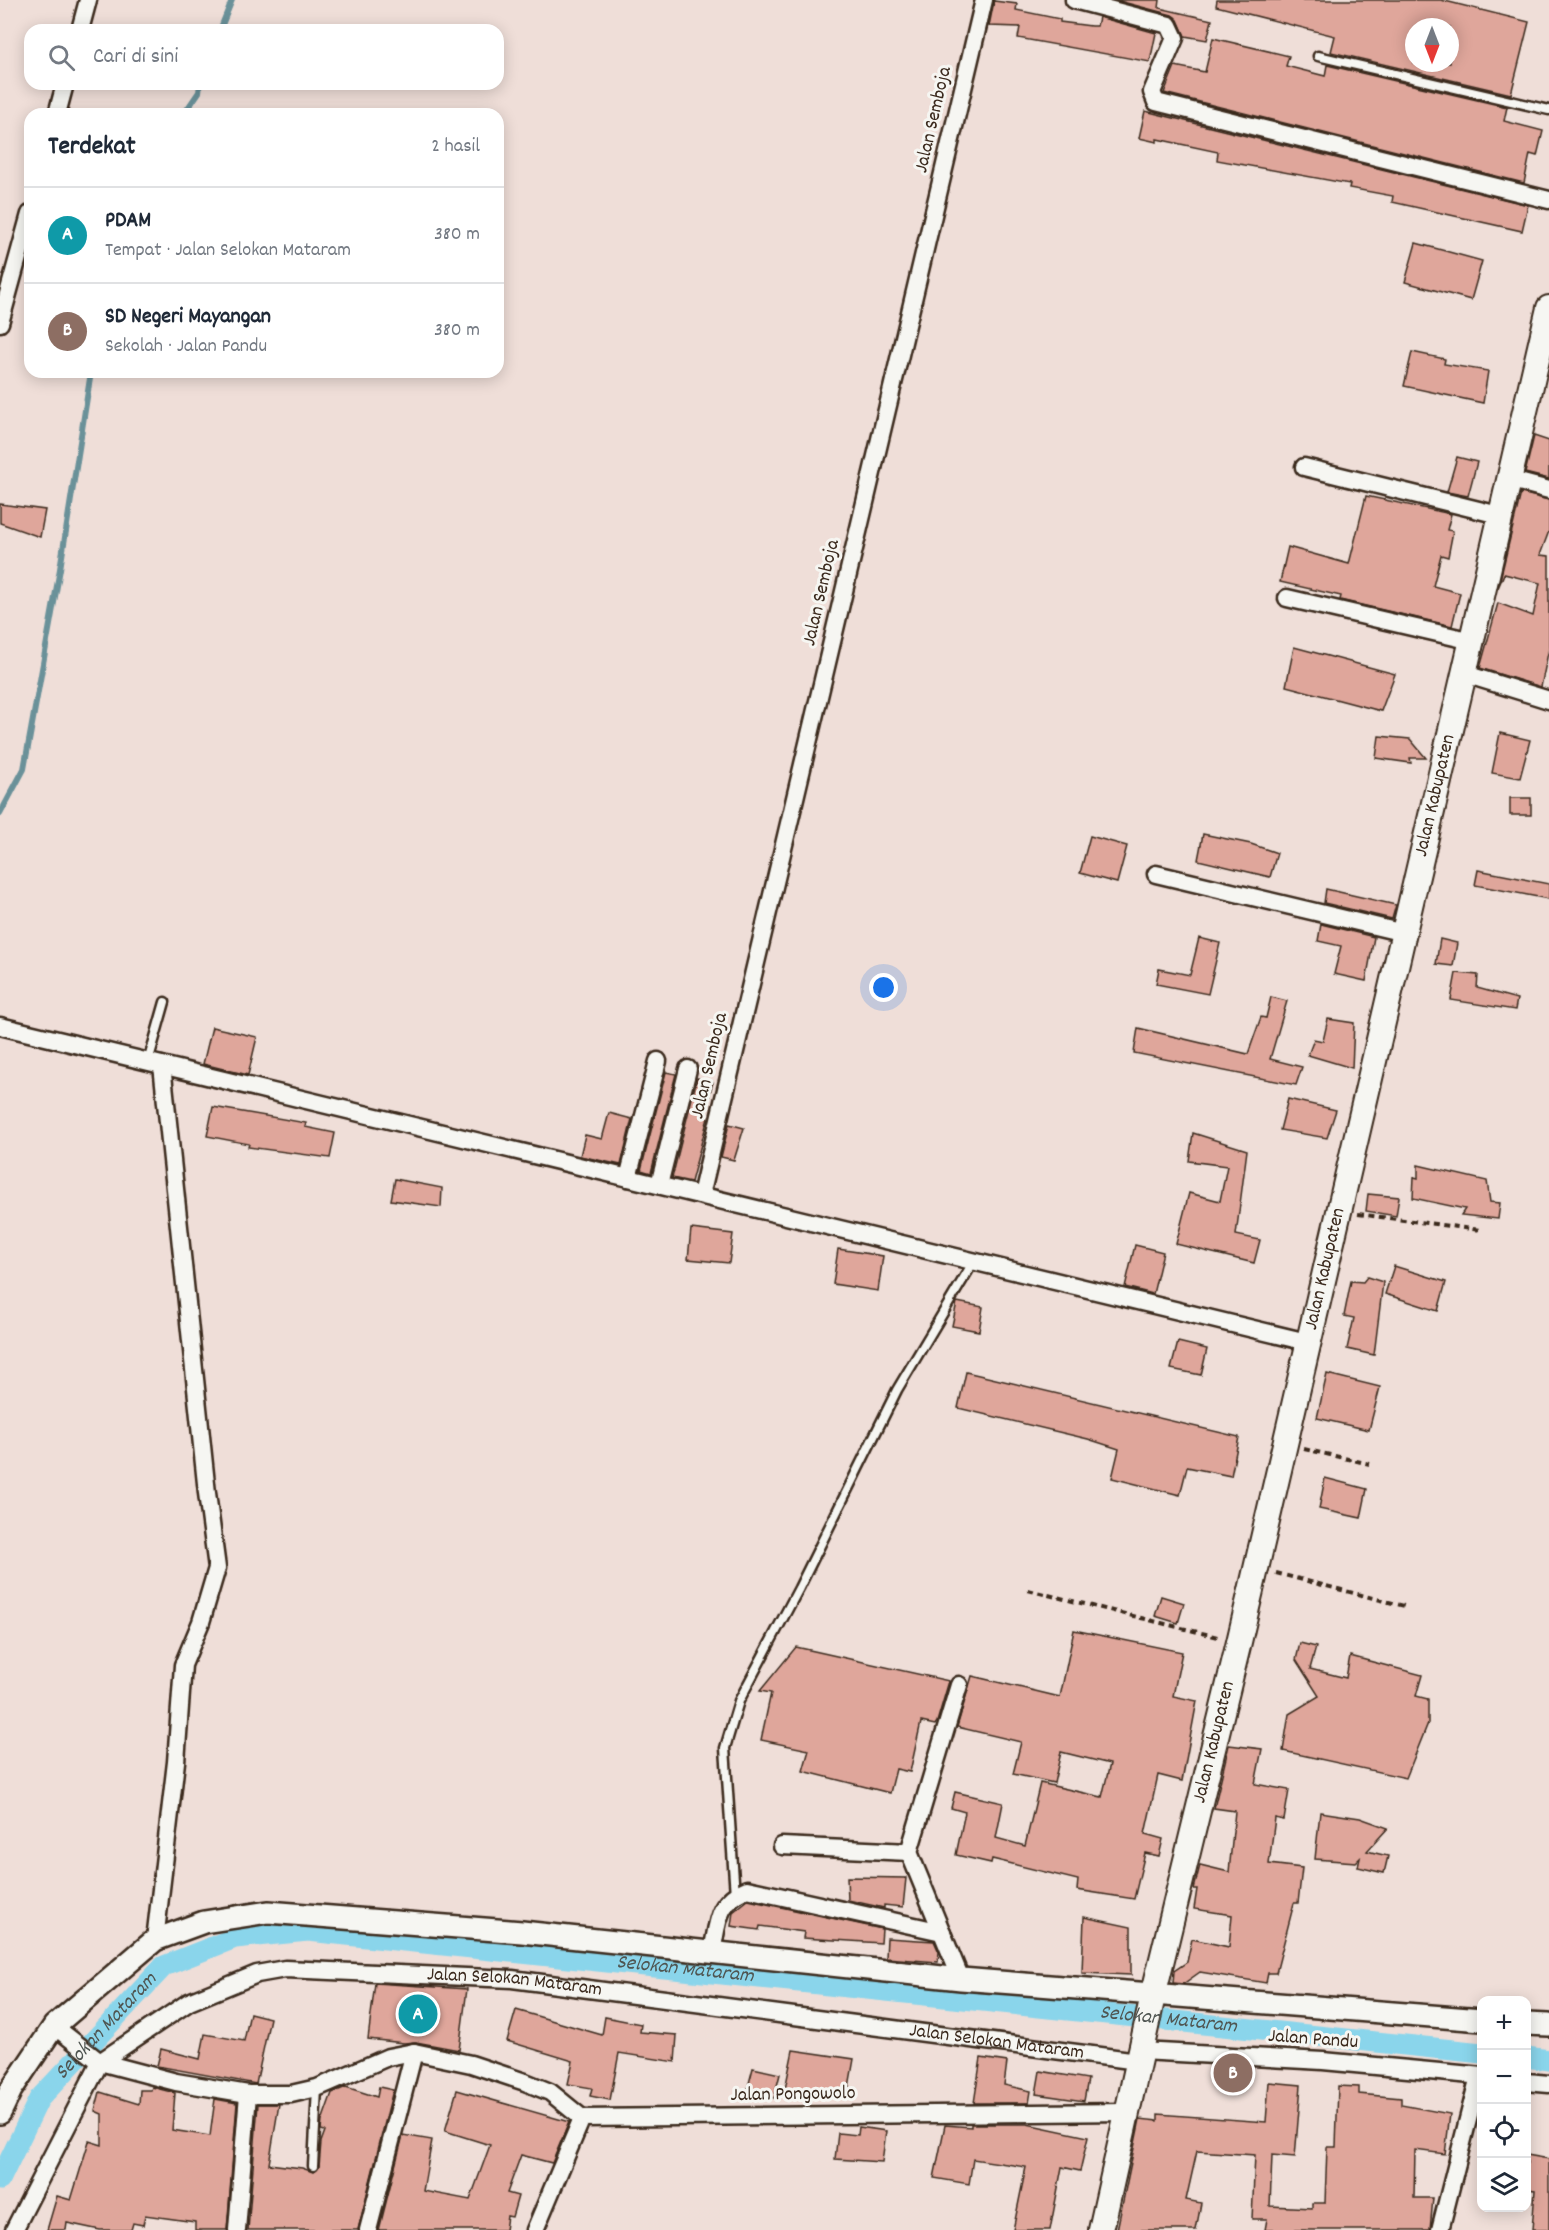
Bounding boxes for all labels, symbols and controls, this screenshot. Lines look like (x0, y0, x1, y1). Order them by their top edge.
north arrow (1405, 18, 1459, 72)
search box (24, 24, 504, 90)
icon: search (45, 41, 78, 74)
text: Cari di sini (93, 42, 178, 73)
street label: Jalan Semboja (908, 64, 960, 176)
text: Terdekat (48, 129, 136, 166)
text: 2 hasil (431, 133, 480, 161)
text: PDAM (105, 206, 151, 237)
text: A (62, 221, 73, 249)
text: 380 m (434, 221, 480, 249)
text: Tempat · Jalan Selokan Mataram (105, 237, 351, 265)
text: SD Negeri Mayangan (105, 302, 271, 333)
text: B (63, 317, 72, 345)
text: 380 m (434, 317, 480, 345)
text: Sekolah · Jalan Pandu (105, 333, 267, 361)
street label: Jalan Semboja (796, 537, 848, 649)
street label: Jalan Kabupaten (1408, 732, 1463, 859)
your location (869, 973, 898, 1002)
street label: Jalan Semboja (684, 1010, 736, 1122)
street label: Jalan Kabupaten (1298, 1205, 1353, 1333)
street label: Jalan Kabupaten (1186, 1678, 1243, 1806)
water label: Selokan Mataram (615, 1948, 756, 1992)
street label: Jalan Selokan Mataram (426, 1961, 604, 2005)
water label: Selokan Mataram (49, 1966, 165, 2087)
pin: A (398, 1992, 438, 2036)
map controls (1477, 1996, 1531, 2212)
button: + (1477, 1996, 1531, 2050)
water label: Selokan Mataram (1098, 1998, 1239, 2042)
street label: Jalan Selokan Mataram (908, 2017, 1086, 2068)
street label: Jalan Pandu (1267, 2023, 1359, 2057)
pin: B (1214, 2050, 1252, 2096)
button: − (1477, 2050, 1531, 2104)
street label: Jalan Pongowolo (730, 2080, 856, 2110)
button: locate (1477, 2104, 1531, 2158)
button: layers (1477, 2158, 1531, 2212)

